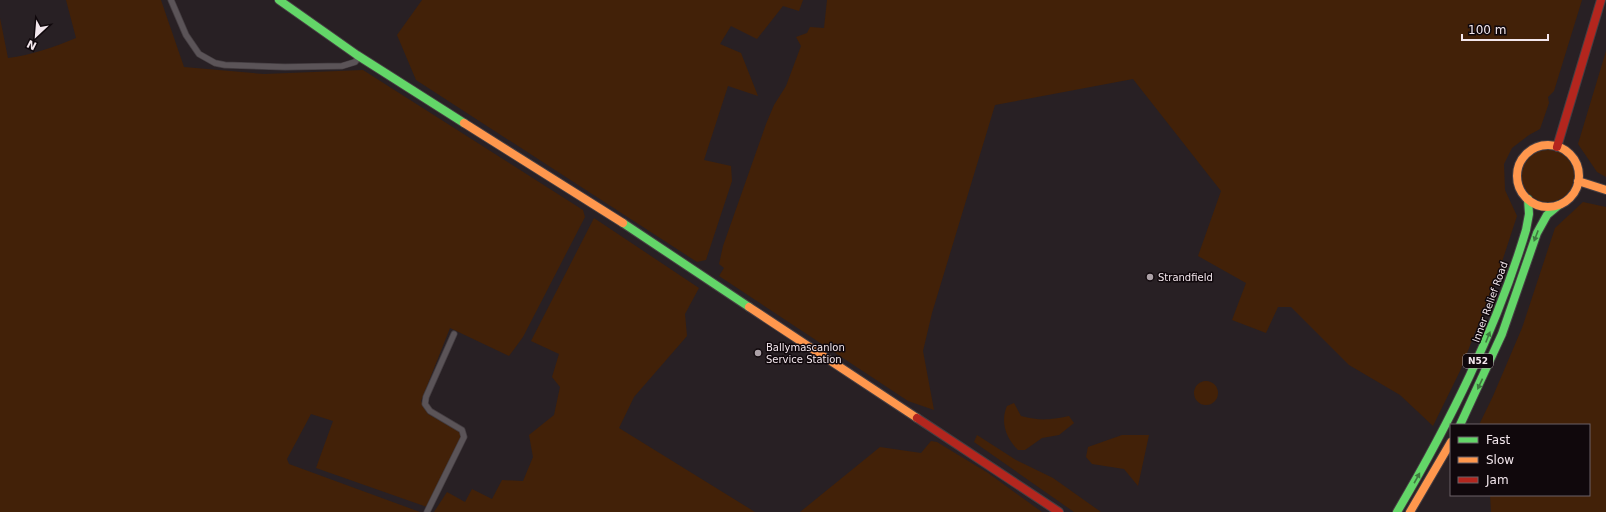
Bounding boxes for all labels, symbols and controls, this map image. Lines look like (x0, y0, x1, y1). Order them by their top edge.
north arrow (16, 16, 56, 56)
scale bar (1462, 16, 1548, 42)
text: 100 m (1468, 23, 1506, 37)
text: N (25, 37, 39, 52)
one-way arrow (1533, 231, 1539, 243)
street label: Inner Relief Road (1470, 260, 1510, 344)
marker: Strandfield (1145, 272, 1155, 282)
place label: Strandfield (1158, 272, 1213, 283)
one-way arrow (1485, 332, 1491, 343)
place label: Ballymascanlon Service Station (766, 342, 845, 365)
marker: Ballymascanlon Service Station (753, 348, 763, 358)
road number: N52 (1463, 354, 1493, 368)
one-way arrow (1477, 378, 1483, 389)
legend (1450, 424, 1590, 496)
text: Fast (1486, 433, 1510, 447)
text: Slow (1486, 453, 1514, 467)
one-way arrow (1414, 472, 1421, 484)
text: Jam (1485, 473, 1509, 487)

